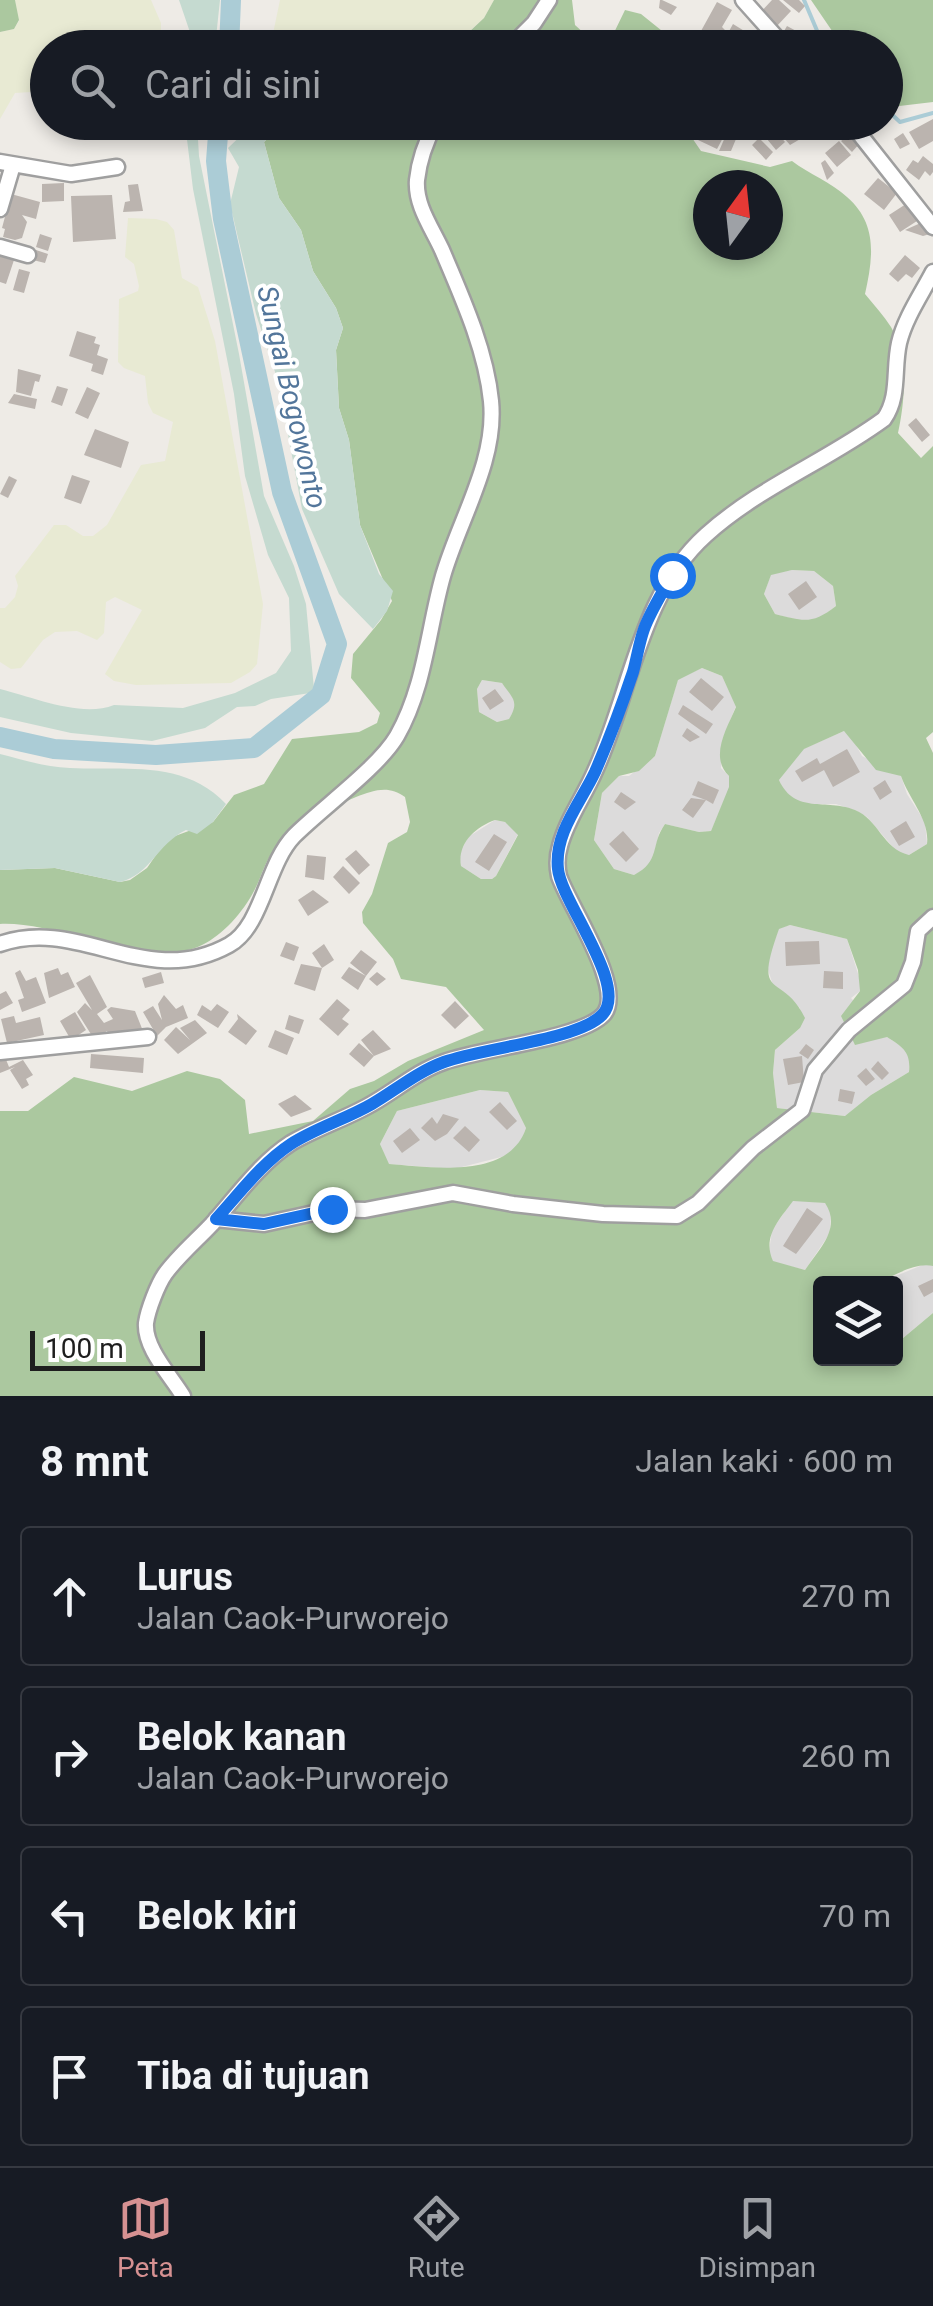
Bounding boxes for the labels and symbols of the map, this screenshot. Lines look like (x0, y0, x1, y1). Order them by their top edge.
north arrow (693, 170, 783, 260)
water label: Sungai Bogowonto (250, 282, 334, 512)
route start (650, 553, 696, 599)
route end (310, 1187, 356, 1233)
scale bar (30, 1326, 205, 1370)

